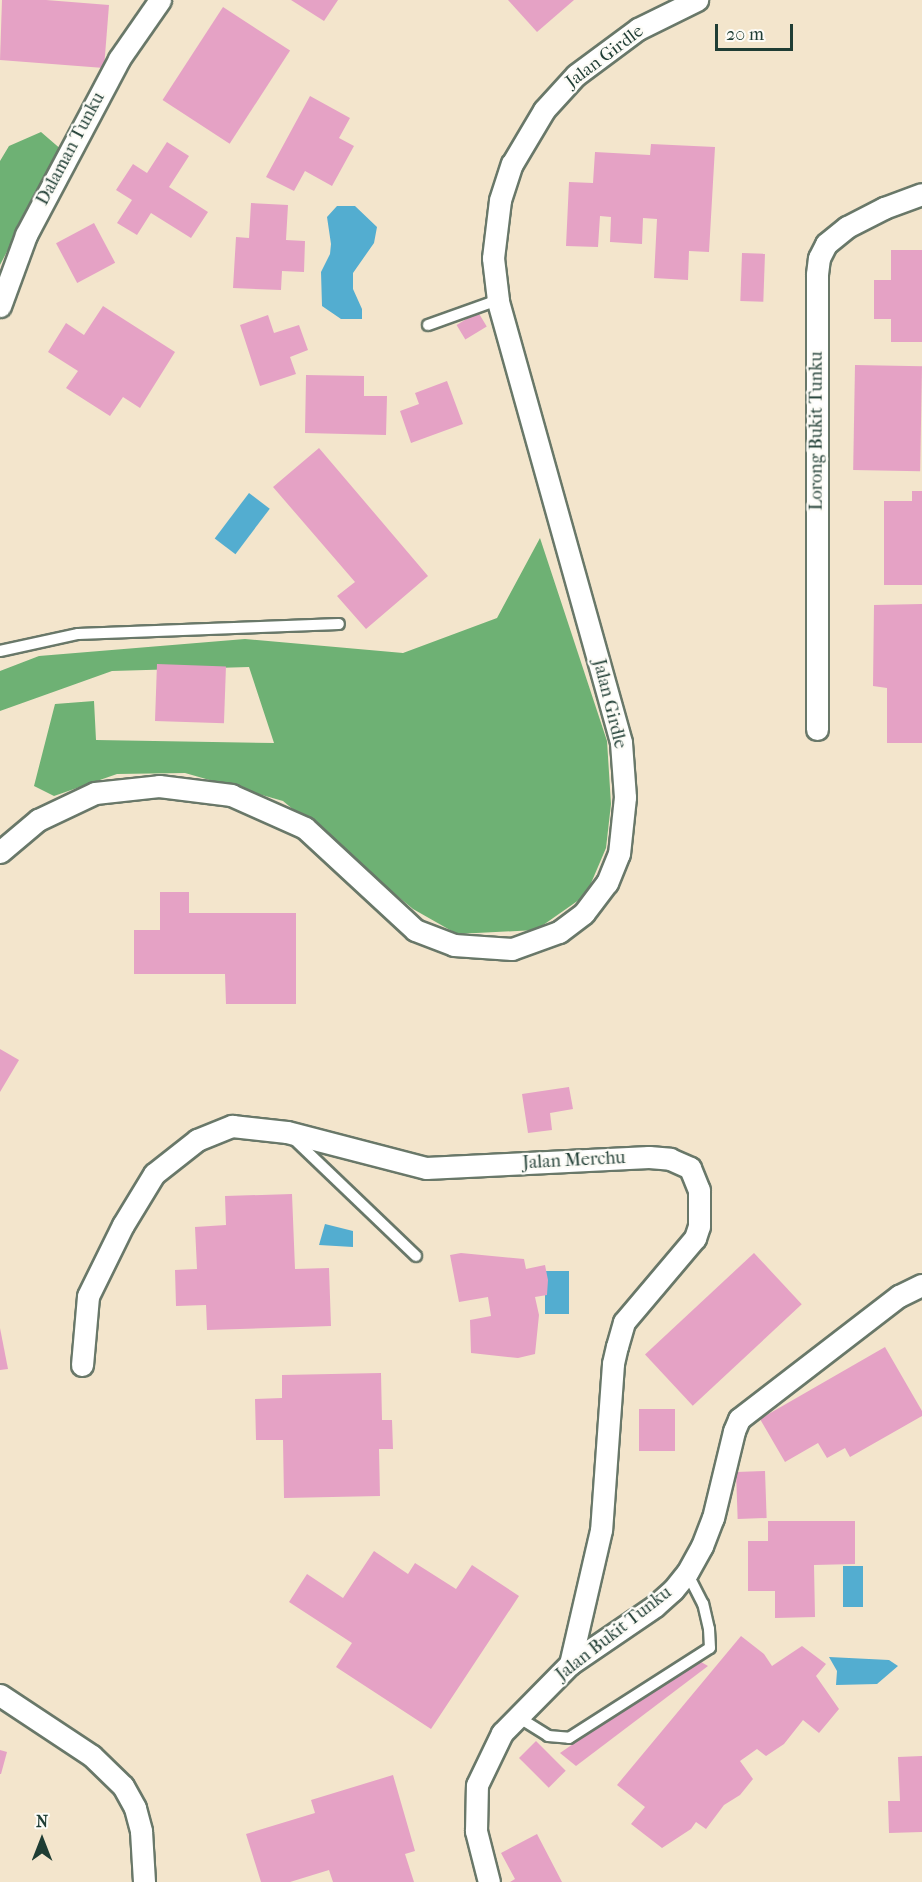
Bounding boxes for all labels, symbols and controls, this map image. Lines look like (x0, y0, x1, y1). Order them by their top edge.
scale bar (718, 12, 796, 50)
street label: Jalan Girdle (562, 21, 648, 93)
text: 20 m (726, 24, 764, 45)
street label: Dalaman Tunku (32, 89, 110, 209)
street label: Lorong Bukit Tunku (806, 352, 828, 510)
street label: Jalan Girdle (587, 657, 631, 751)
street label: Jalan Merchu (522, 1148, 626, 1174)
street label: Jalan Bukit Tunku (552, 1582, 676, 1686)
north arrow (12, 1810, 72, 1870)
text: N (36, 1812, 48, 1831)

